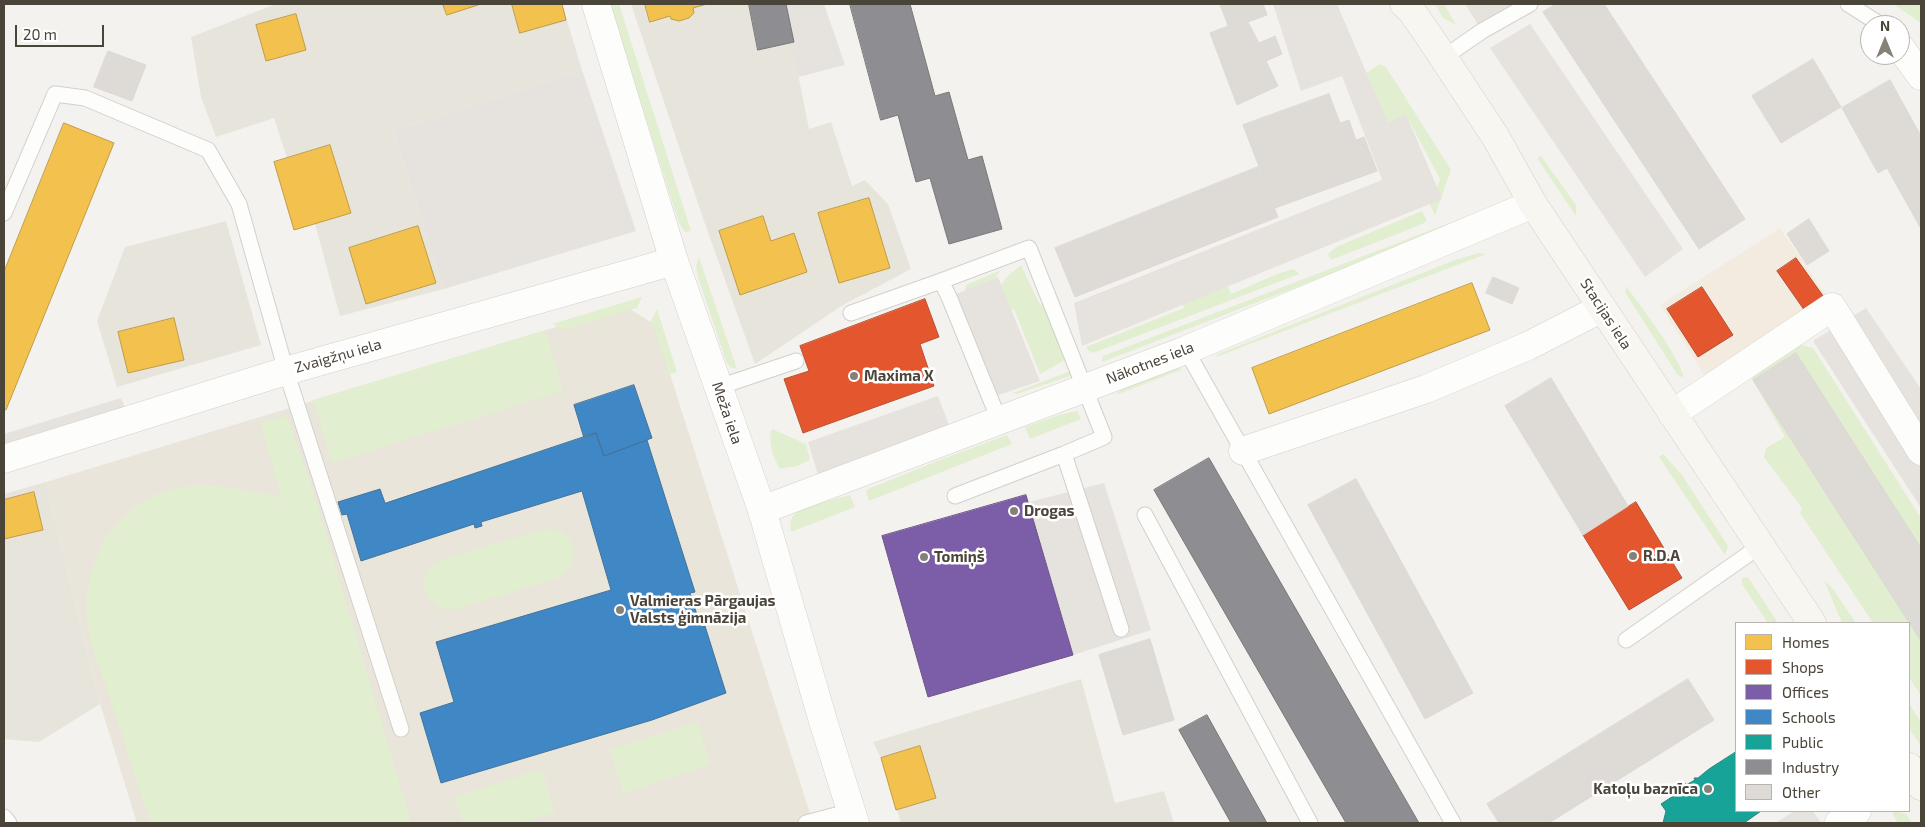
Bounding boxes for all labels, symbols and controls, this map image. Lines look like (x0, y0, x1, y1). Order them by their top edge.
scale bar (18, 15, 106, 47)
north arrow (1860, 15, 1910, 65)
text: N (1880, 17, 1890, 34)
text: 20 m (23, 25, 57, 43)
street label: Stacijas iela (1576, 275, 1636, 353)
street label: Zvaigžņu iela (293, 335, 383, 377)
street label: Nākotnes iela (1104, 338, 1196, 388)
place label: Maxima X (864, 367, 934, 385)
marker: Maxima X (848, 370, 860, 382)
street label: Meža iela (708, 379, 746, 447)
place label: Drogas (1024, 502, 1075, 520)
marker: Drogas (1008, 505, 1020, 517)
place label: R.D.A (1643, 547, 1680, 565)
place label: Tomiņš (934, 548, 985, 566)
marker: R.D.A (1627, 550, 1639, 562)
marker: Tomiņš (918, 551, 930, 563)
place label: Valmieras Pārgaujas Valsts ģimnāzija (630, 592, 775, 627)
marker: Valmieras Pārgaujas Valsts ģimnāzija (614, 604, 626, 616)
legend (1735, 622, 1910, 812)
text: Homes (1782, 633, 1829, 651)
text: Shops (1782, 658, 1824, 676)
text: Offices (1782, 683, 1829, 701)
text: Schools (1782, 708, 1836, 726)
text: Public (1782, 733, 1823, 751)
text: Industry (1782, 758, 1839, 776)
place label: Katoļu baznīca (1593, 780, 1698, 798)
marker: Katoļu baznīca (1702, 783, 1714, 795)
text: Other (1782, 783, 1821, 801)

